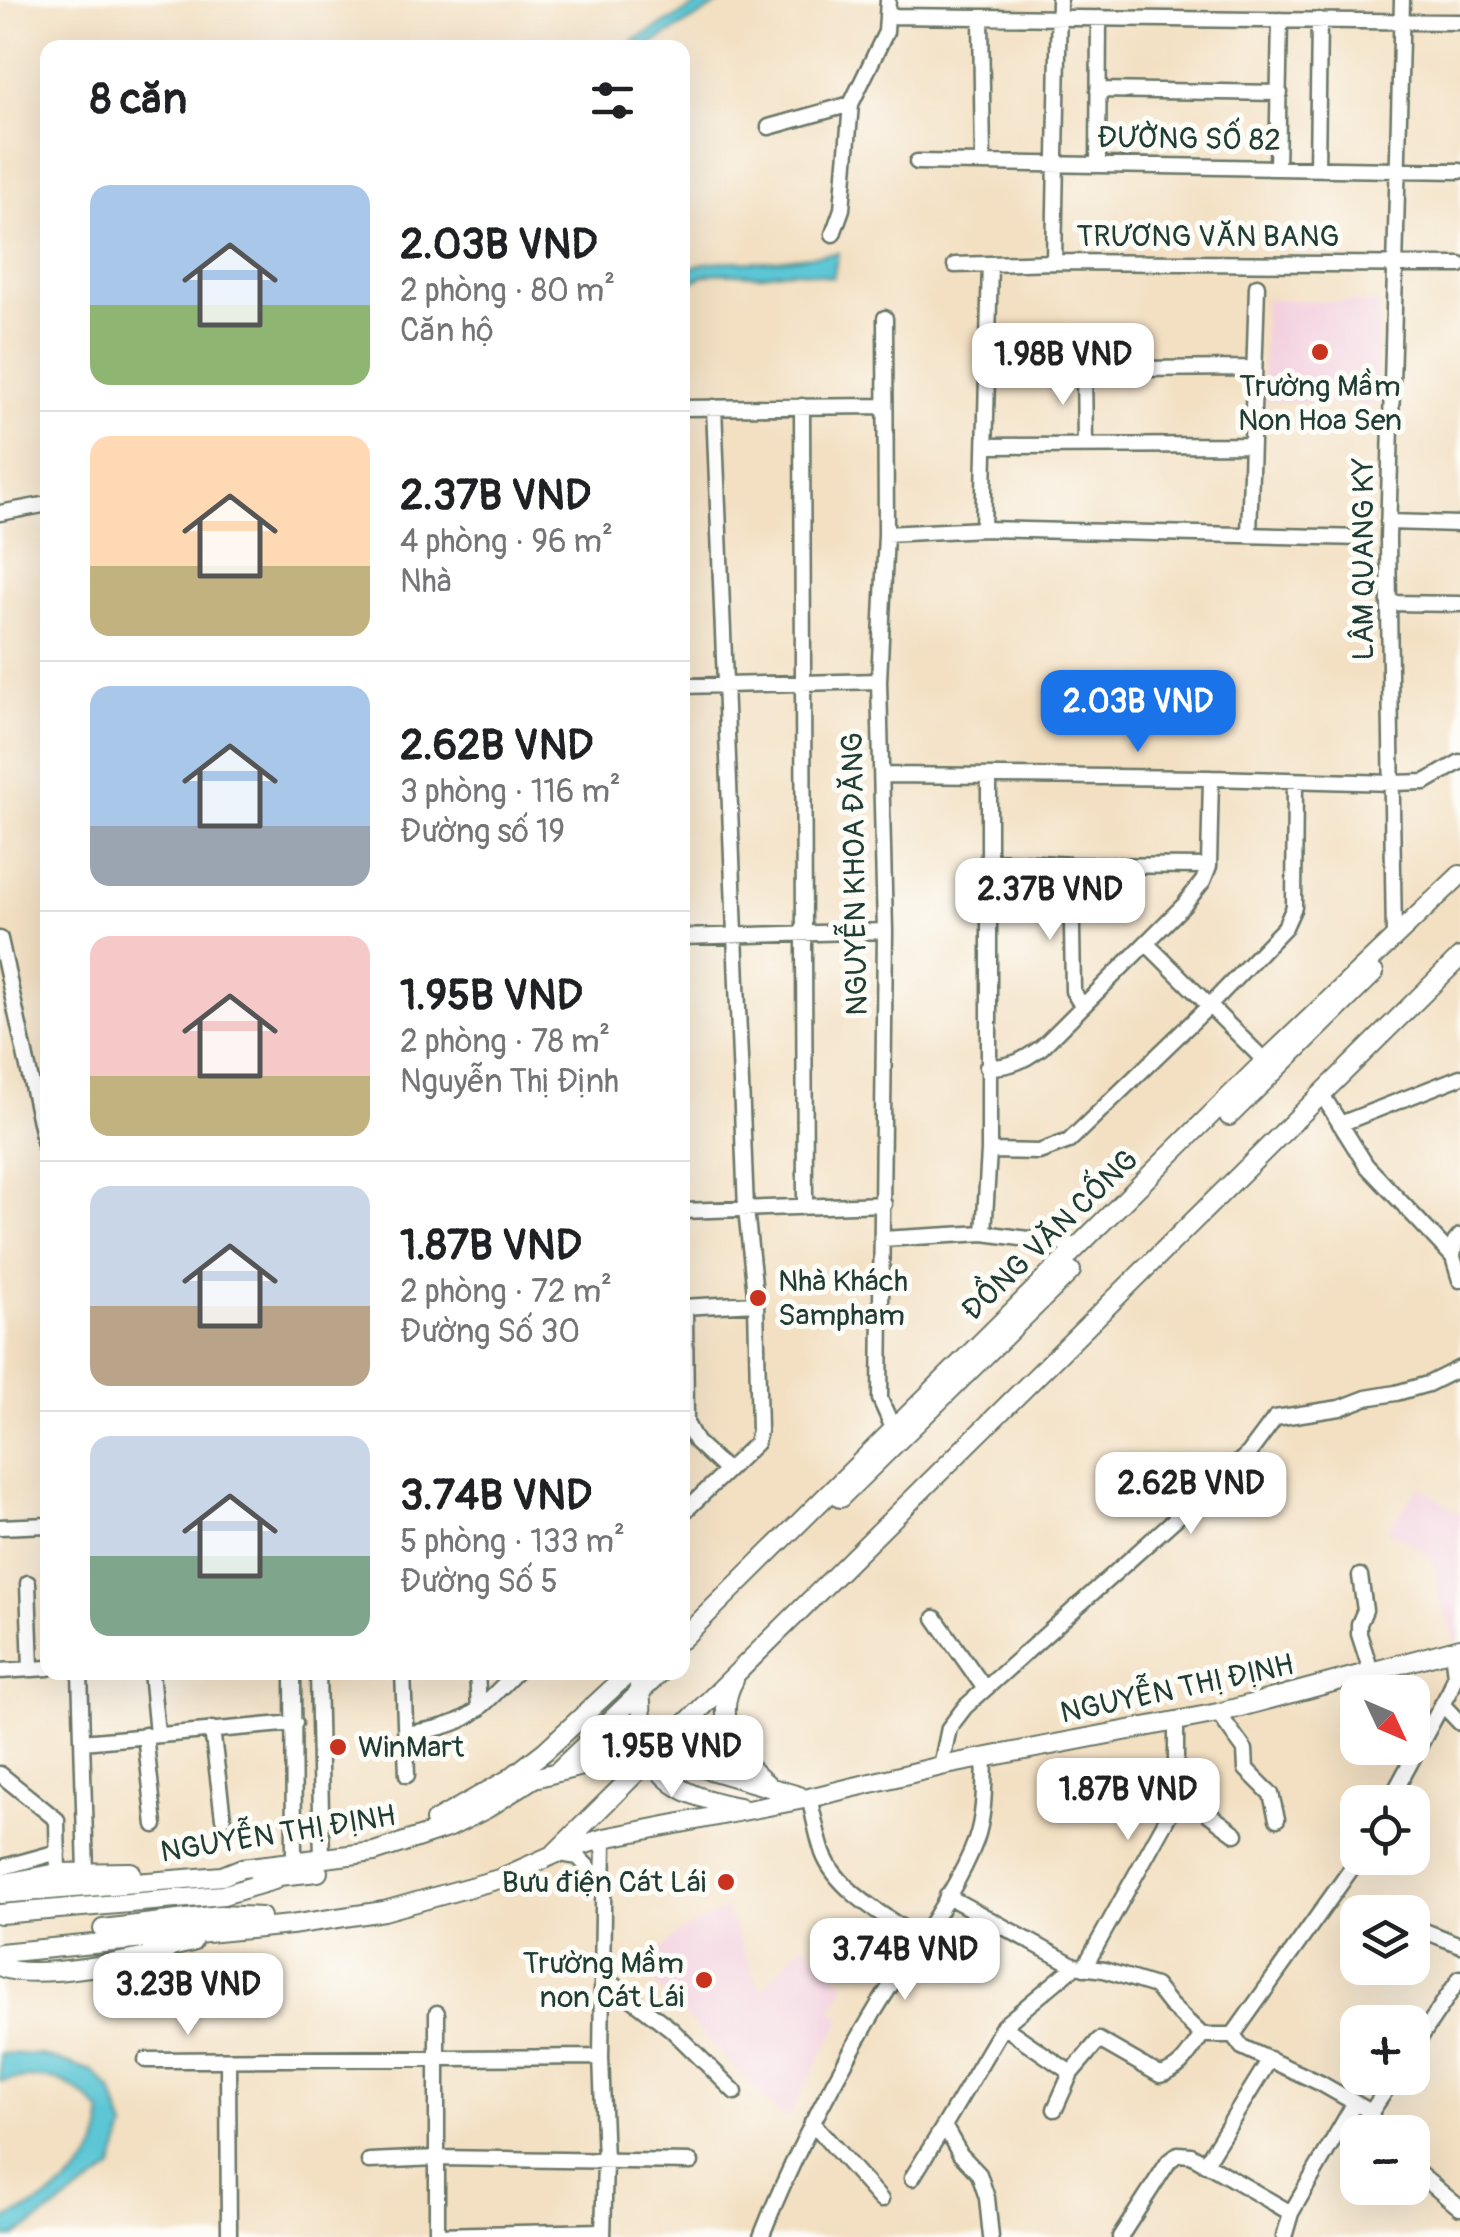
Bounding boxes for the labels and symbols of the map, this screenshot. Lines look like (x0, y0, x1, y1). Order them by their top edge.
street label: ĐƯỜNG SỐ 82 (1097, 115, 1281, 159)
street label: TRƯƠNG VĂN BANG (1077, 218, 1339, 255)
pin: 1.98B VND (949, 323, 1177, 408)
marker: Trường Mầm Non Hoa Sen (1309, 341, 1331, 363)
place label: Trường Mầm Non Hoa Sen (1238, 367, 1402, 439)
street label: LÂM QUANG KY (1345, 457, 1382, 661)
pin: 2.03B VND (1024, 670, 1252, 755)
street label: NGUYỄN KHOA ĐĂNG (830, 732, 876, 1016)
pin: 2.37B VND (936, 858, 1164, 943)
street label: ĐỒNG VĂN CỐNG (951, 1139, 1146, 1329)
place label: Nhà Khách Sampham (778, 1263, 908, 1334)
marker: Nhà Khách Sampham (747, 1287, 769, 1309)
pin: 2.62B VND (1077, 1452, 1305, 1537)
street label: NGUYỄN THỊ ĐỊNH (1056, 1642, 1297, 1732)
north arrow (1340, 1675, 1430, 1765)
pin: 1.95B VND (558, 1715, 786, 1800)
place label: WinMart (358, 1729, 465, 1766)
marker: WinMart (327, 1736, 349, 1758)
pin: 1.87B VND (1014, 1758, 1242, 1843)
street label: NGUYỄN THỊ ĐỊNH (157, 1793, 398, 1871)
place label: Bưu điện Cát Lái (502, 1864, 706, 1901)
marker: Bưu điện Cát Lái (715, 1871, 737, 1893)
pin: 3.74B VND (791, 1918, 1019, 2003)
place label: Trường Mầm non Cát Lái (523, 1944, 684, 2016)
pin: 3.23B VND (74, 1953, 302, 2038)
marker: Trường Mầm non Cát Lái (693, 1969, 715, 1991)

